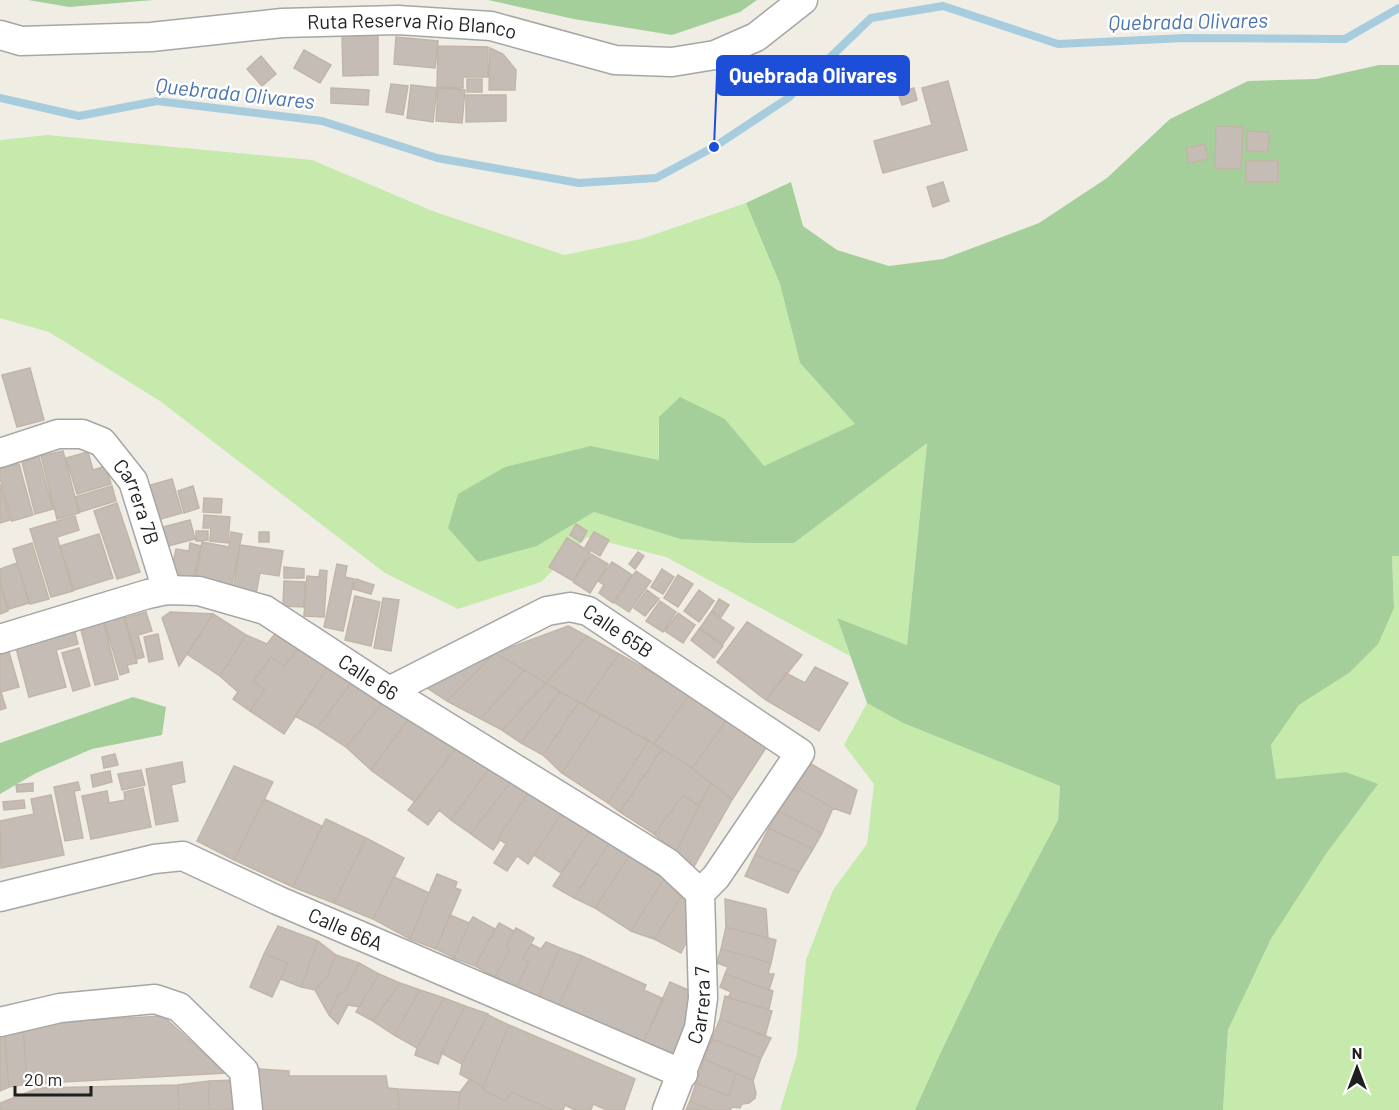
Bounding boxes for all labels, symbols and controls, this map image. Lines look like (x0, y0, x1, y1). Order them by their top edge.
street label: Ruta Reserva Rio Blanco (307, 7, 520, 44)
water label: Quebrada Olivares (1108, 7, 1268, 34)
callout: Quebrada Olivares (717, 56, 909, 95)
text: Quebrada Olivares (729, 62, 897, 87)
water label: Quebrada Olivares (154, 72, 316, 113)
street label: Carrera 7B (109, 453, 165, 547)
street label: Calle 65B (579, 598, 658, 662)
street label: Calle 66 (334, 648, 403, 705)
street label: Calle 66A (305, 902, 387, 955)
street label: Carrera 7 (681, 965, 714, 1047)
north arrow (1327, 1038, 1387, 1098)
text: N (1352, 1043, 1362, 1062)
scale bar (15, 1059, 92, 1097)
text: 20 m (24, 1068, 62, 1090)

